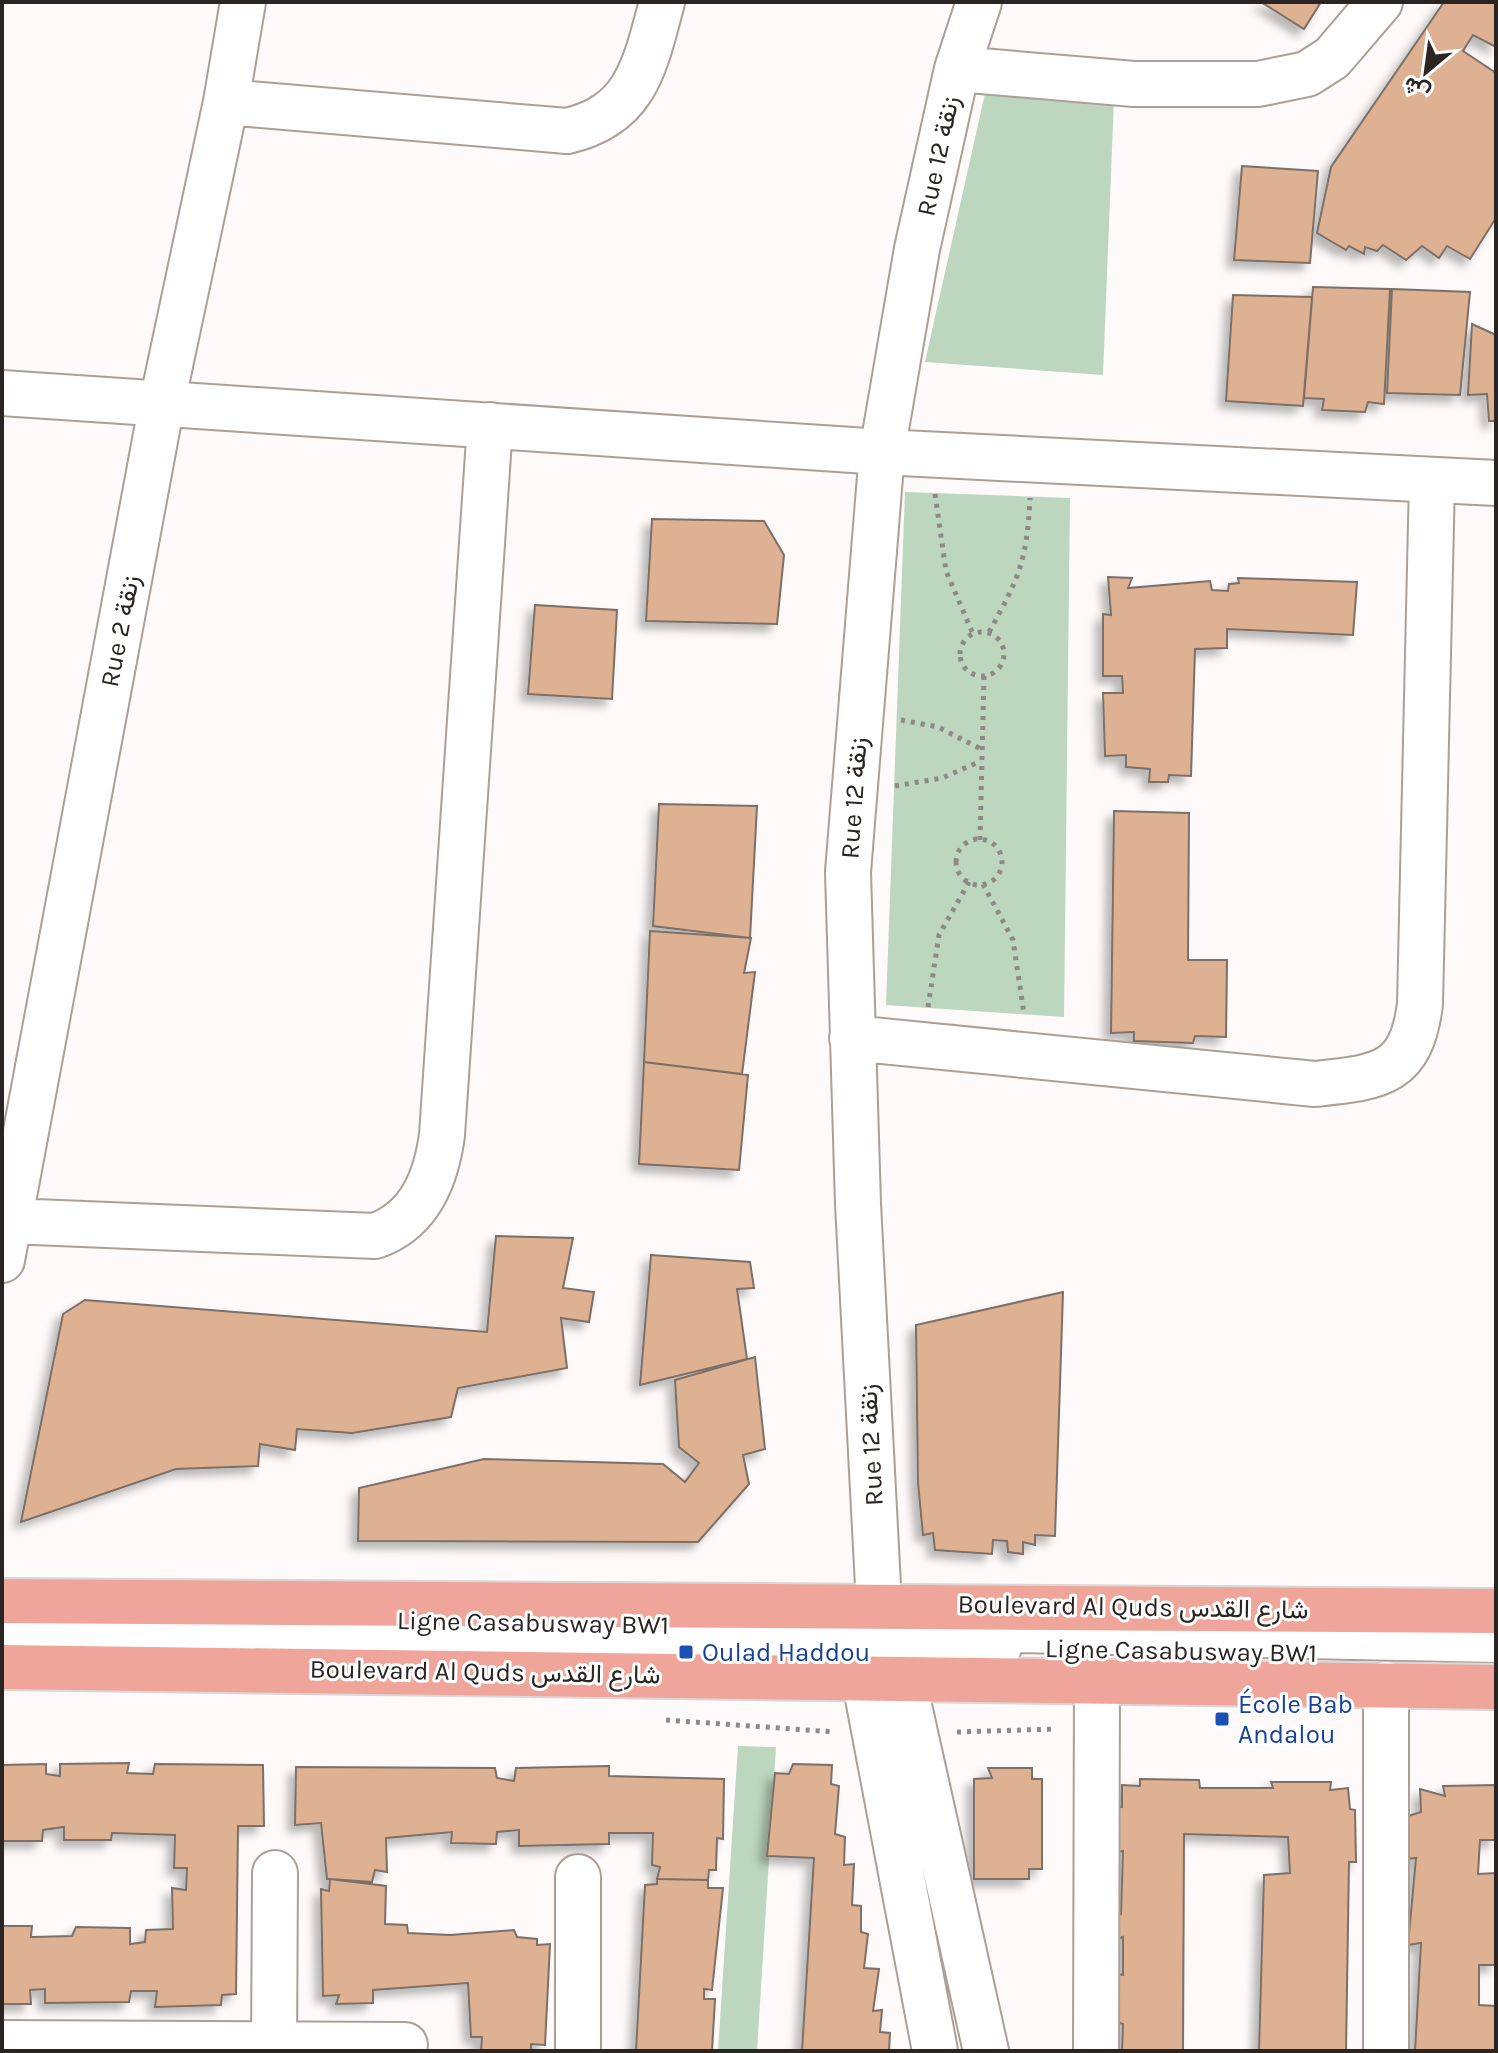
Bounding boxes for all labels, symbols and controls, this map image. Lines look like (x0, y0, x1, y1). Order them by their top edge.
north arrow (1386, 32, 1466, 112)
text: ش (1399, 71, 1435, 106)
street label: Rue 12 زنقة (910, 93, 966, 219)
street label: Rue 2 زنقة (94, 572, 146, 690)
street label: Rue 12 زنقة (834, 736, 874, 860)
street label: Rue 12 زنقة (852, 1383, 890, 1507)
street label: Boulevard Al Quds شارع القدس (957, 1588, 1309, 1628)
street label: Ligne Casabusway BW1 (397, 1605, 669, 1641)
street label: Ligne Casabusway BW1 (1045, 1633, 1317, 1669)
place label: Oulad Haddou (702, 1637, 870, 1668)
marker: Oulad Haddou (677, 1643, 695, 1661)
street label: Boulevard Al Quds شارع القدس (309, 1653, 661, 1693)
place label: École Bab Andalou (1238, 1688, 1353, 1750)
marker: École Bab Andalou (1213, 1710, 1231, 1728)

